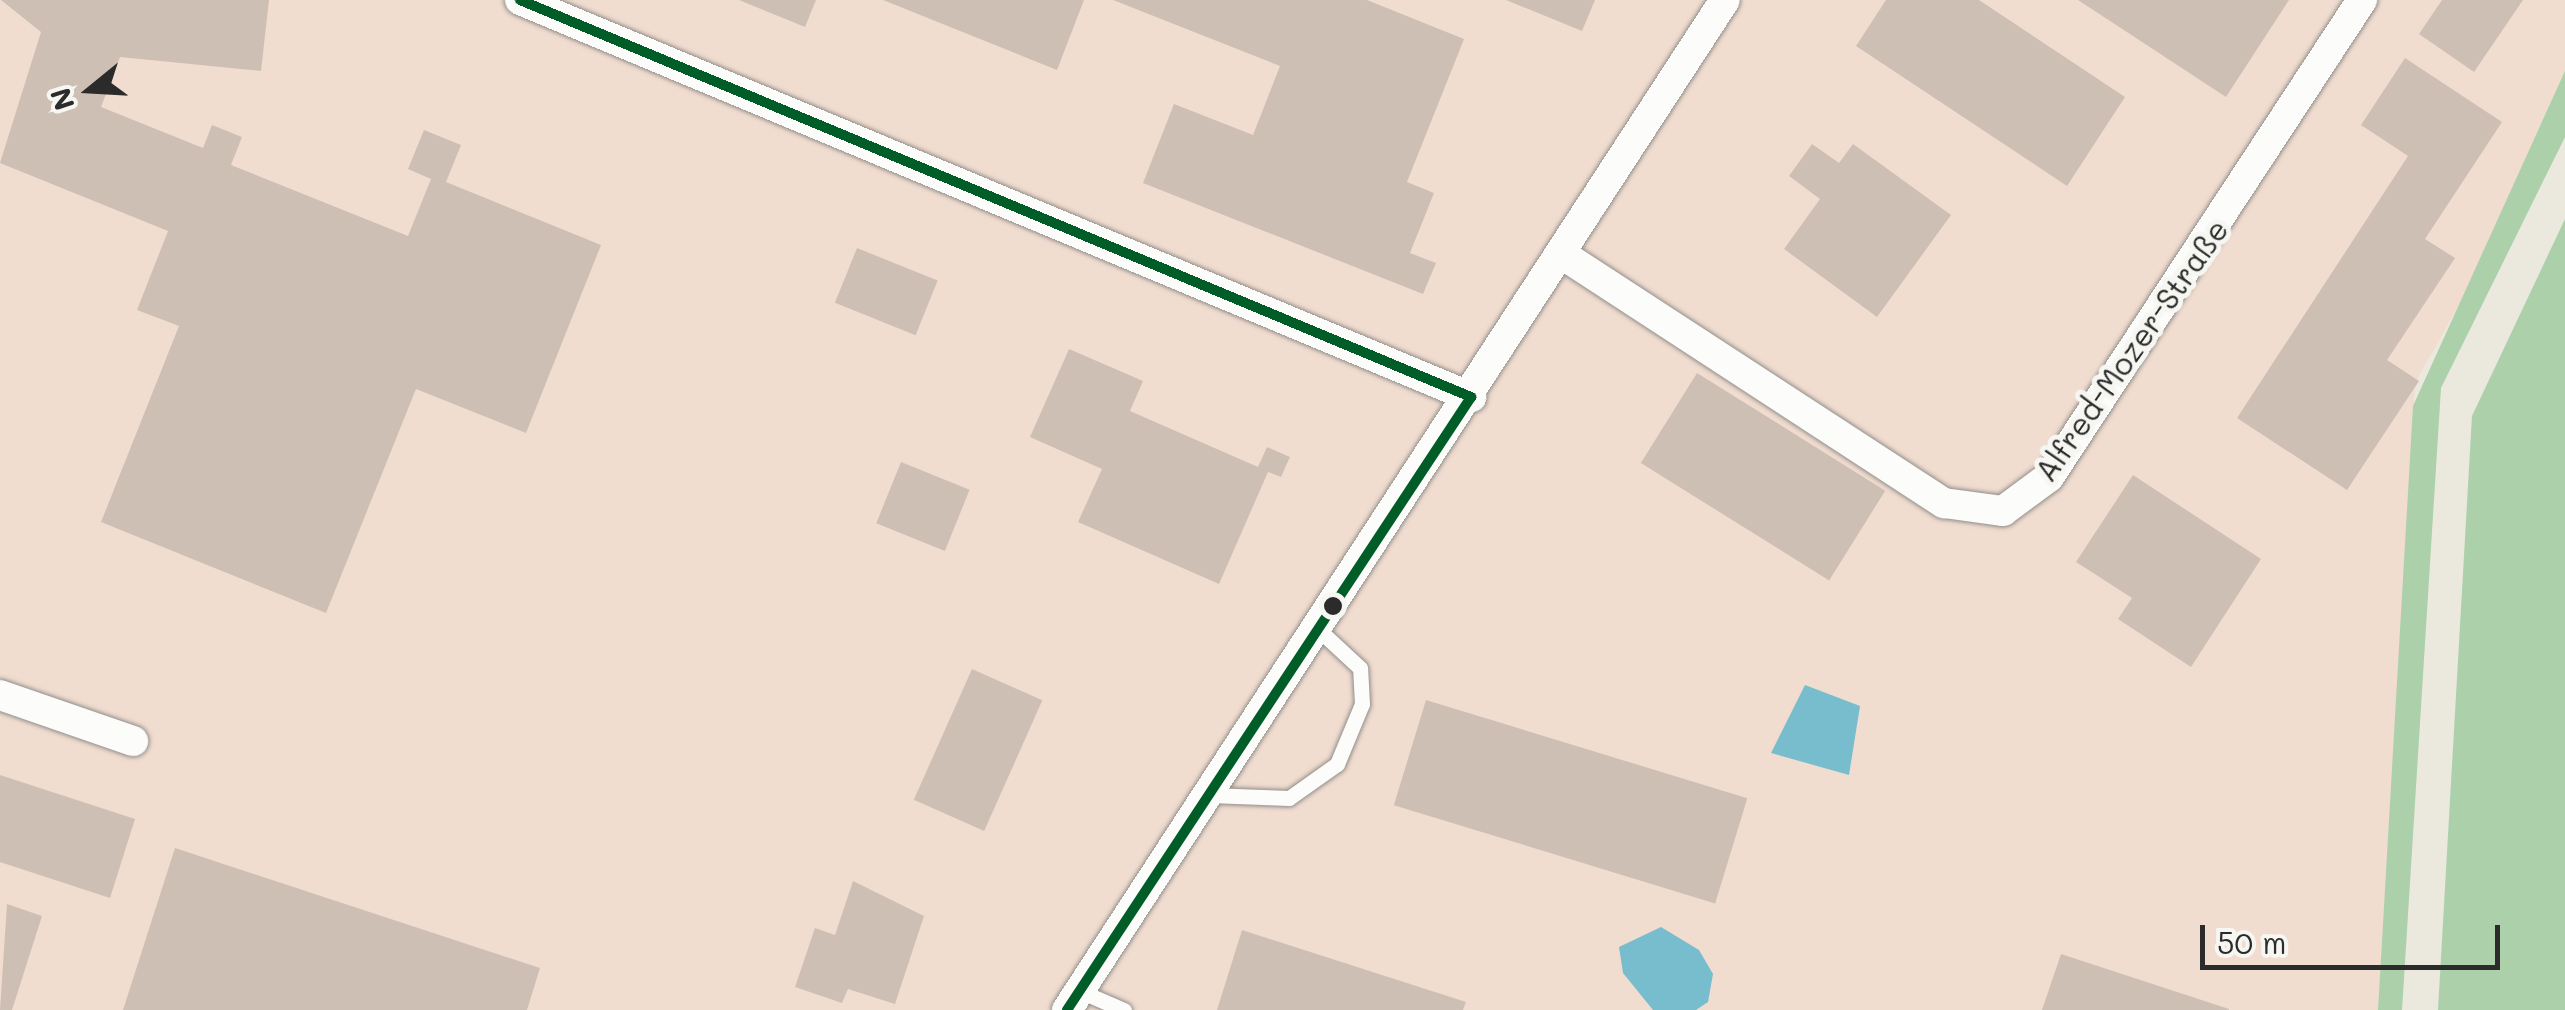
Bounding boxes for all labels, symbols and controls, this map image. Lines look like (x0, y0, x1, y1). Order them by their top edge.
north arrow (40, 40, 140, 140)
text: N (41, 84, 82, 115)
street label: Alfred-Mozer-Straße (2027, 212, 2235, 488)
unlabelled marker (1323, 596, 1343, 616)
scale bar (2205, 905, 2505, 967)
text: 50 m (2217, 922, 2287, 962)

